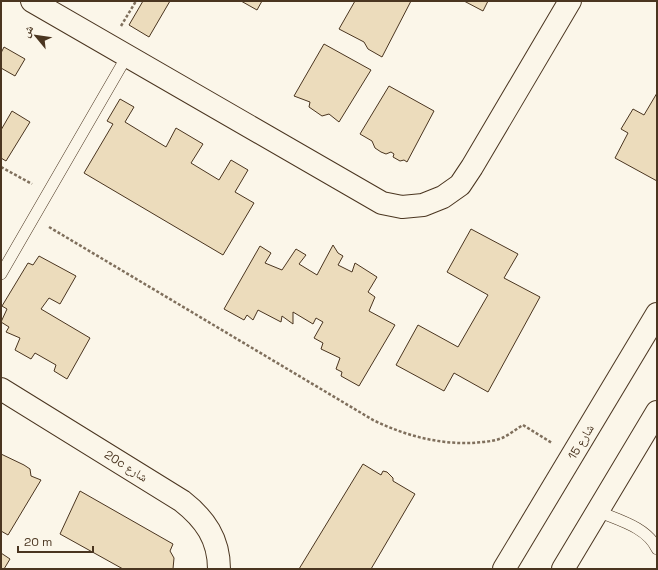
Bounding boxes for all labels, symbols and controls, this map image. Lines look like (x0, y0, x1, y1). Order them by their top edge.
north arrow (16, 16, 56, 56)
text: ش (18, 22, 37, 40)
street label: شارع 15 (564, 421, 598, 462)
street label: 20c شارع (101, 446, 151, 486)
scale bar (18, 528, 93, 554)
text: 20 m (24, 534, 52, 550)

